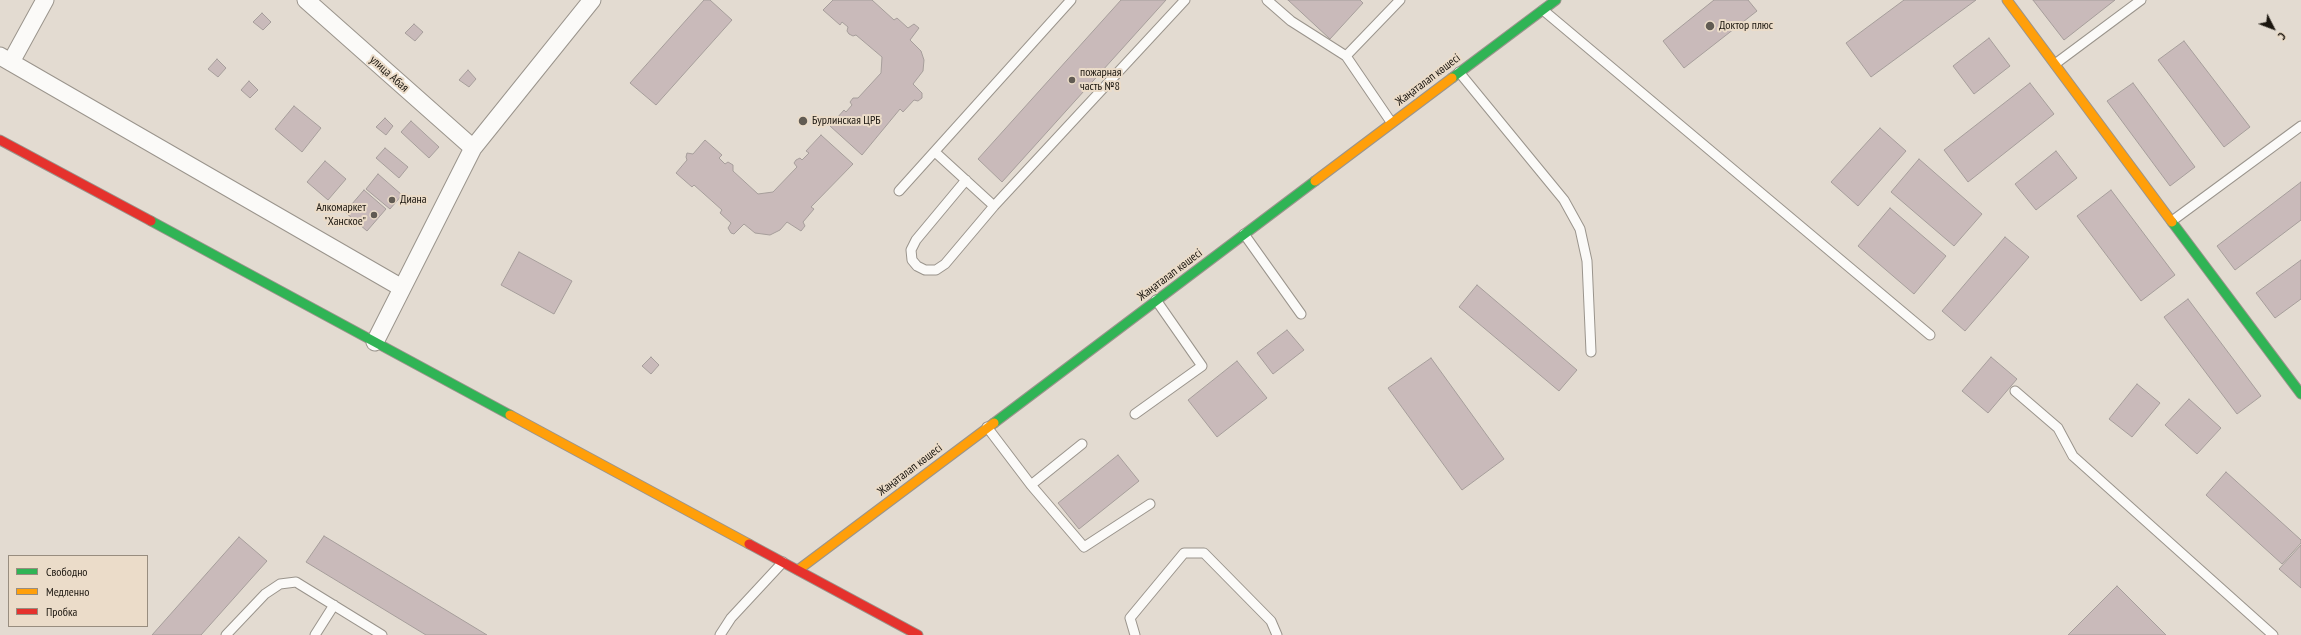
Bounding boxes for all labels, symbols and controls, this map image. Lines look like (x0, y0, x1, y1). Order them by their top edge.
north arrow (2253, 8, 2293, 48)
place label: Доктор плюс (1719, 19, 1773, 33)
marker: Доктор плюс (1704, 20, 1716, 32)
text: С (2275, 29, 2289, 43)
street label: Жаңаталап көшесі (1393, 51, 1463, 109)
street label: улица Абая (367, 53, 411, 95)
place label: пожарная часть №8 (1080, 66, 1121, 94)
marker: пожарная часть №8 (1067, 75, 1077, 85)
place label: Бурлинская ЦРБ (812, 114, 881, 128)
marker: Бурлинская ЦРБ (797, 115, 809, 127)
place label: Диана (400, 193, 427, 207)
marker: Диана (387, 195, 397, 205)
place label: Алкомаркет "Ханское" (316, 201, 366, 229)
marker: Алкомаркет "Ханское" (369, 210, 379, 220)
street label: Жаңаталап көшесі (1135, 246, 1205, 304)
street label: Жаңаталап көшесі (875, 441, 945, 499)
legend (8, 555, 148, 627)
text: Свободно (46, 564, 88, 579)
text: Медленно (46, 584, 89, 599)
text: Пробка (46, 604, 77, 619)

